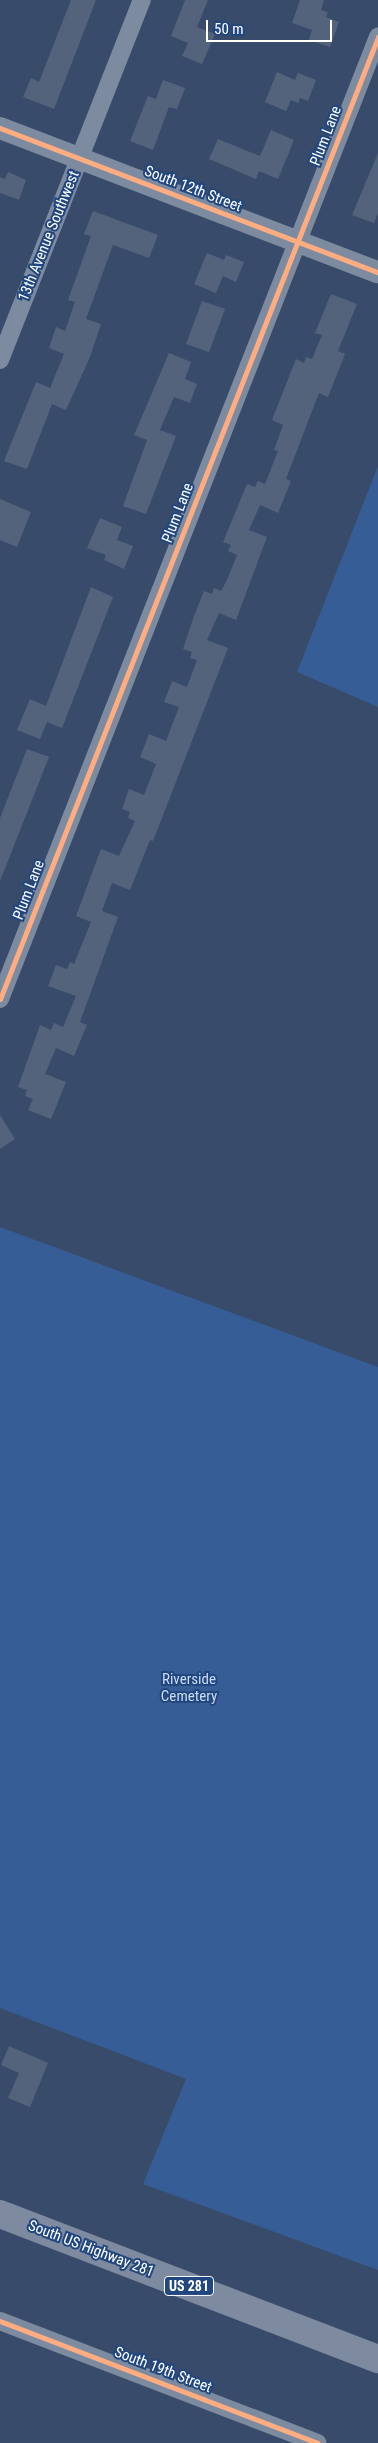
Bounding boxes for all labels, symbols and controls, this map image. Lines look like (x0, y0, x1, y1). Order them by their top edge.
scale bar (208, 10, 334, 42)
text: 50 m (214, 20, 244, 38)
street label: Plum Lane (306, 104, 346, 168)
street label: South 12th Street (142, 162, 244, 216)
street label: 13th Avenue Southwest (15, 168, 83, 304)
street label: Plum Lane (158, 481, 198, 545)
street label: Plum Lane (9, 858, 49, 922)
park label: Riverside Cemetery (161, 1670, 217, 1705)
street label: South US Highway 281 (25, 2217, 157, 2281)
road number: US 281 (164, 2274, 214, 2298)
street label: South 19th Street (112, 2343, 214, 2397)

